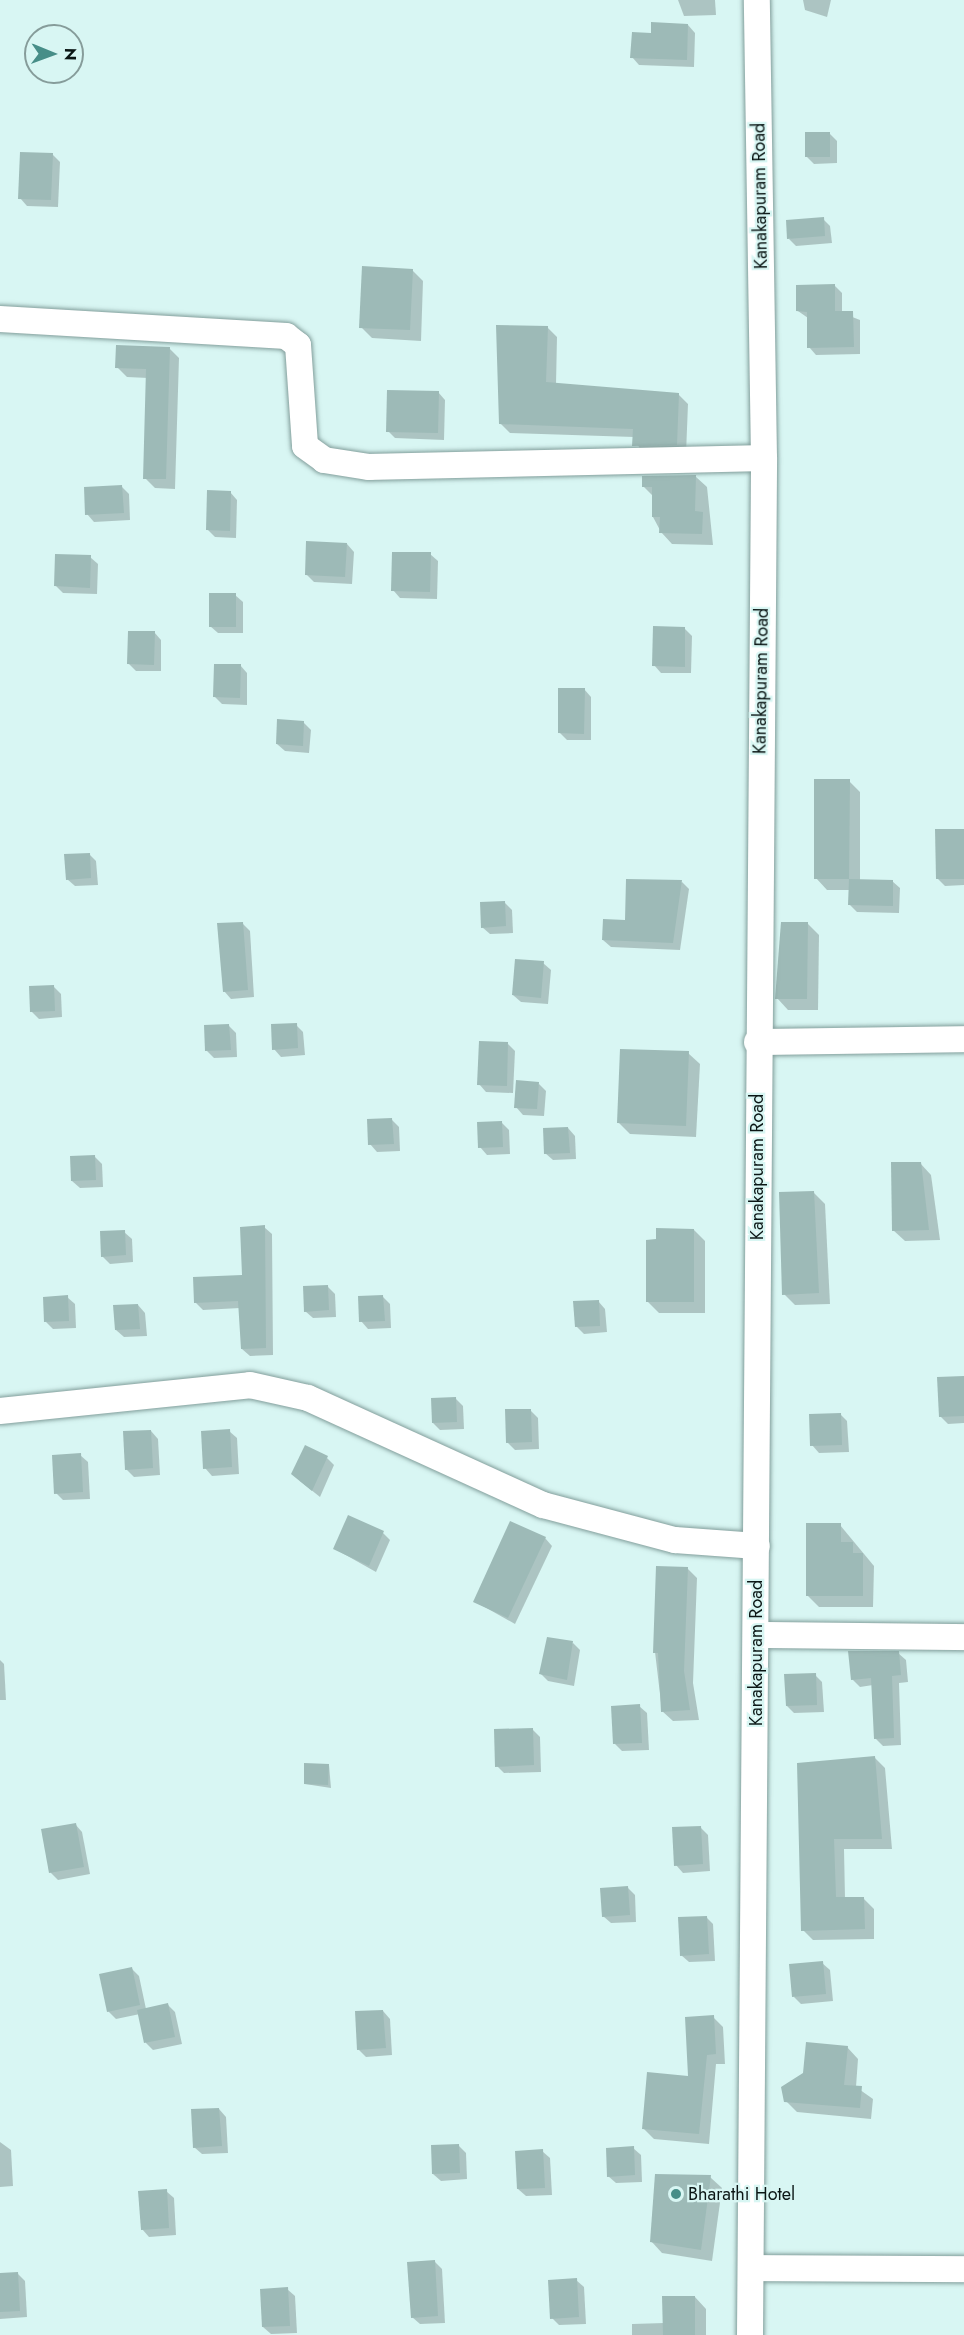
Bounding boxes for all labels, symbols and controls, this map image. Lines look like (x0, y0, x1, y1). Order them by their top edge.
north arrow (24, 24, 84, 84)
text: N (59, 48, 82, 61)
street label: Kanakapuram Road (748, 123, 772, 269)
street label: Kanakapuram Road (749, 608, 773, 754)
street label: Kanakapuram Road (746, 1094, 768, 1240)
street label: Kanakapuram Road (745, 1580, 767, 1726)
place label: Bharathi Hotel (688, 2183, 795, 2205)
marker: Bharathi Hotel (669, 2187, 683, 2201)

